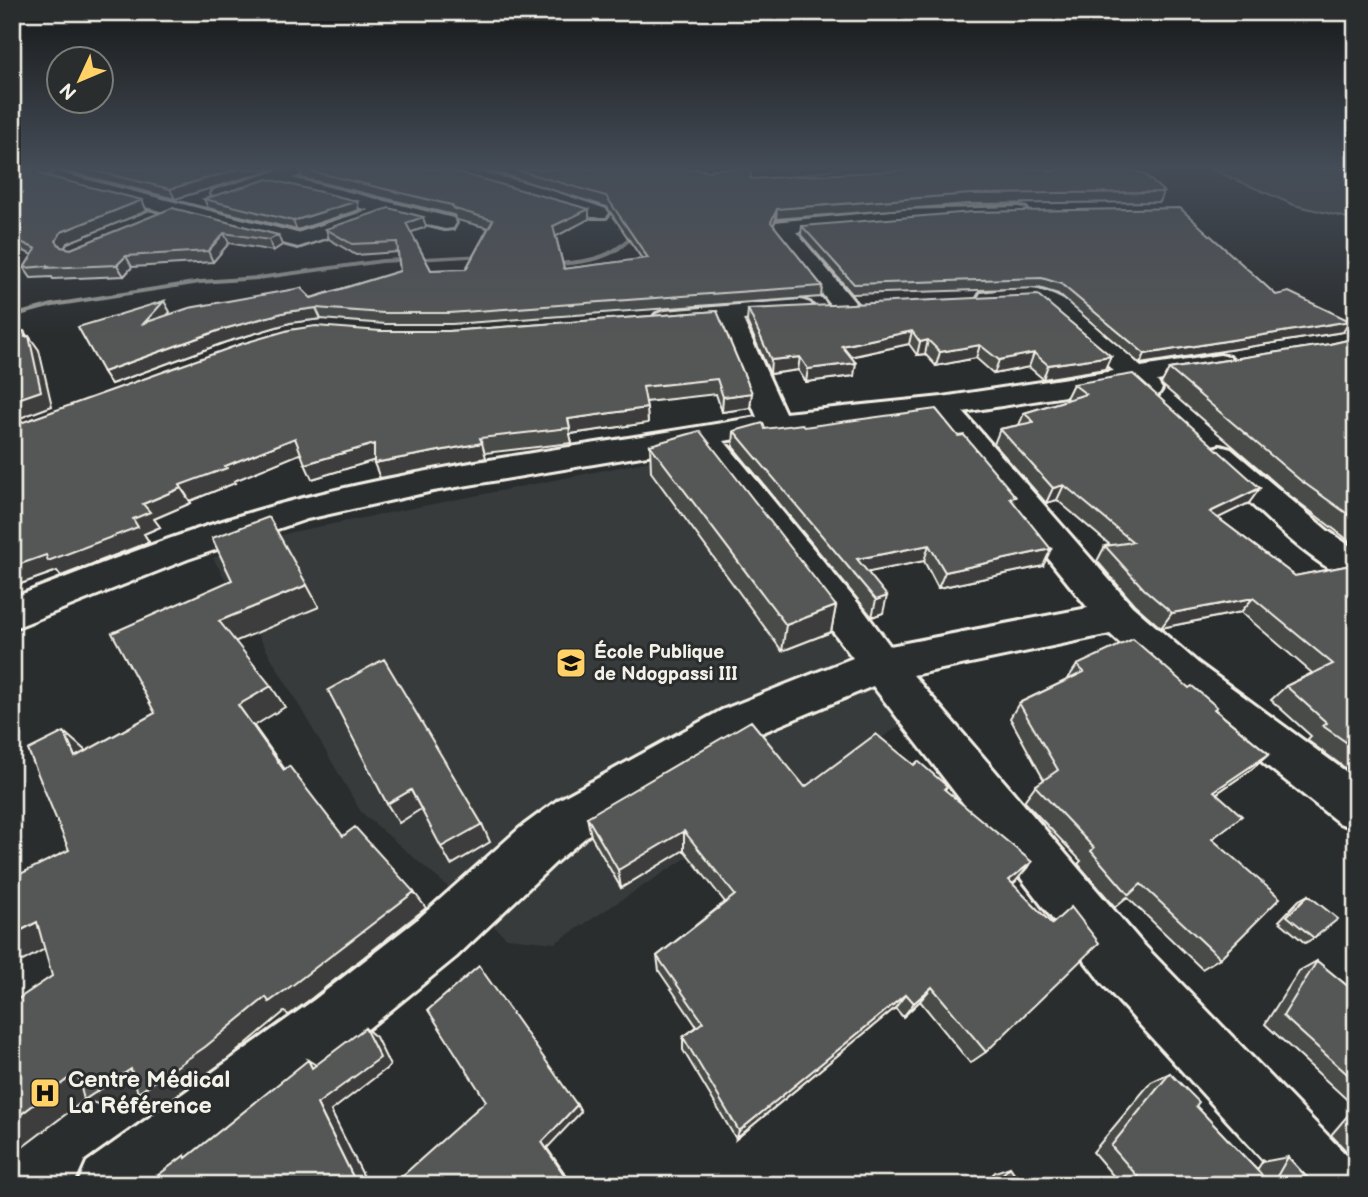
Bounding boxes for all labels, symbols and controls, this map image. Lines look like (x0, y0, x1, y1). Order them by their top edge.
north arrow (46, 46, 116, 116)
text: N (56, 78, 82, 104)
place label: École Publique de Ndogpassi III (594, 640, 738, 686)
school or university icon: École Publique de Ndogpassi III (554, 646, 588, 680)
place label: Centre Médical La Référence (68, 1066, 230, 1120)
hospital icon: Centre Médical La Référence (28, 1076, 62, 1110)

